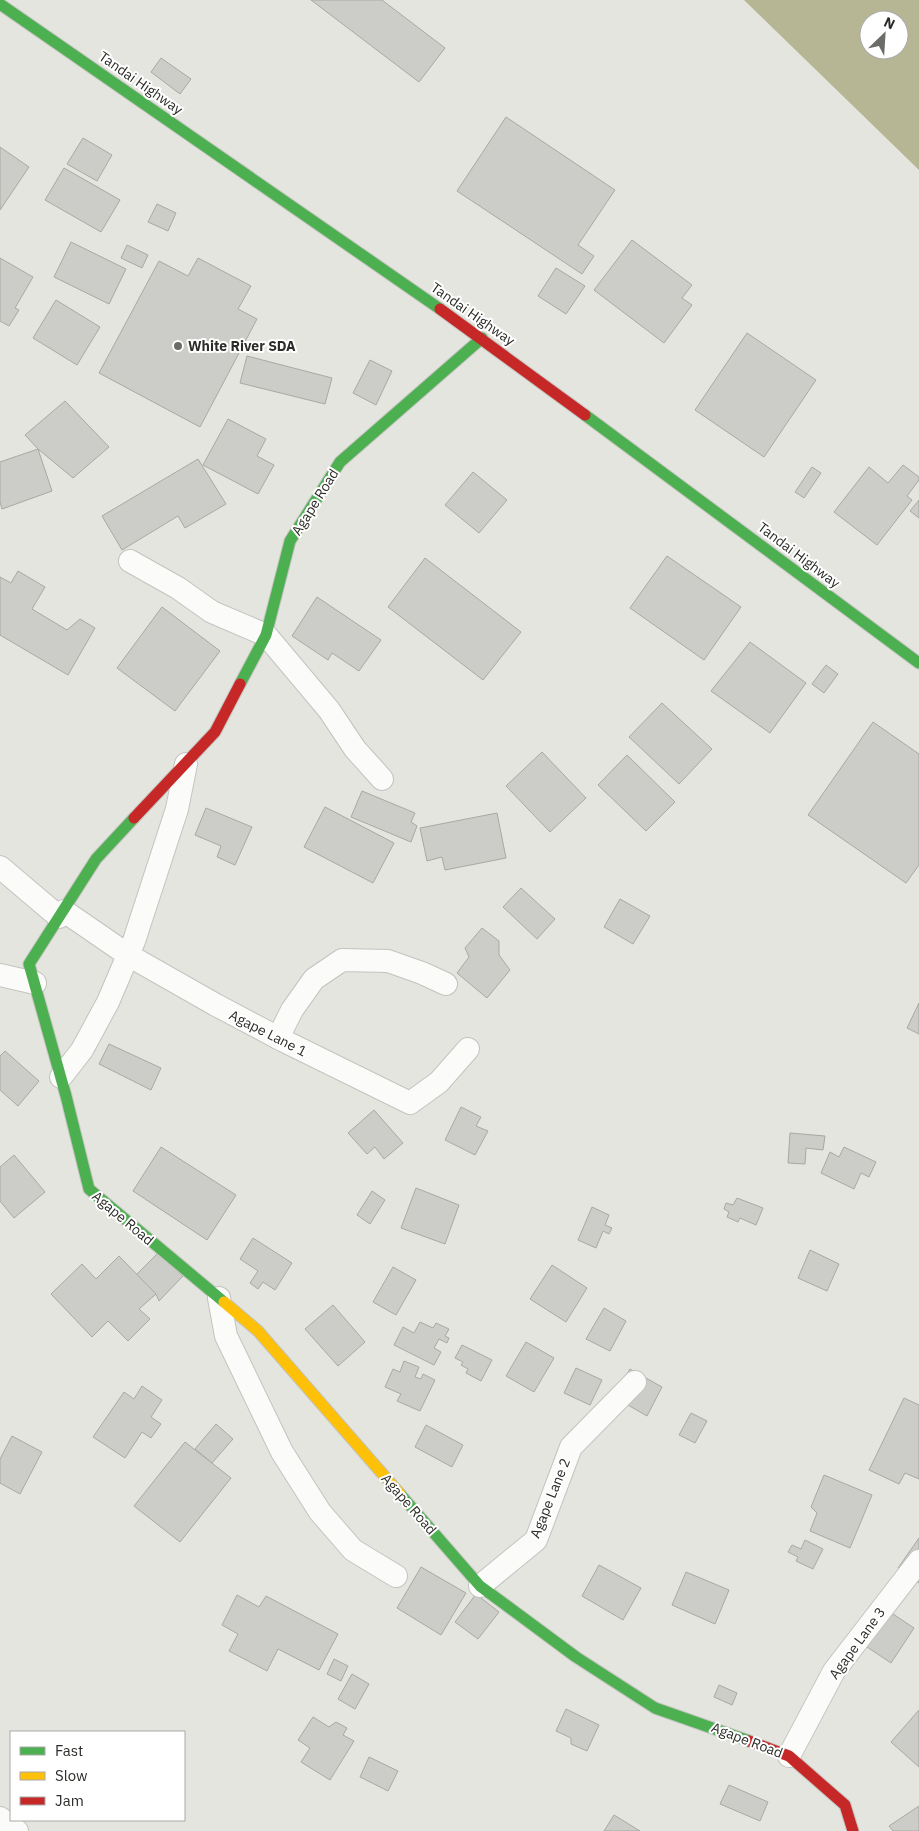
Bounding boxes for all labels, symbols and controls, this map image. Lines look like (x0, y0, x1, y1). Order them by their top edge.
north arrow (859, 10, 909, 60)
text: N (881, 13, 898, 34)
street label: Tandai Highway (95, 47, 187, 119)
street label: Tandai Highway (427, 278, 519, 350)
place label: White River SDA (188, 337, 296, 355)
marker: White River SDA (172, 340, 184, 352)
street label: Agape Road (287, 465, 343, 539)
street label: Tandai Highway (754, 518, 844, 592)
street label: Agape Lane 1 (226, 1006, 310, 1060)
street label: Agape Road (88, 1187, 158, 1249)
street label: Agape Lane 2 (526, 1455, 574, 1541)
street label: Agape Road (378, 1470, 440, 1538)
street label: Agape Lane 3 (825, 1603, 889, 1683)
street label: Agape Road (709, 1718, 785, 1762)
legend (10, 1731, 185, 1821)
text: Fast (55, 1741, 83, 1760)
text: Slow (55, 1766, 88, 1785)
text: Jam (55, 1791, 84, 1810)

